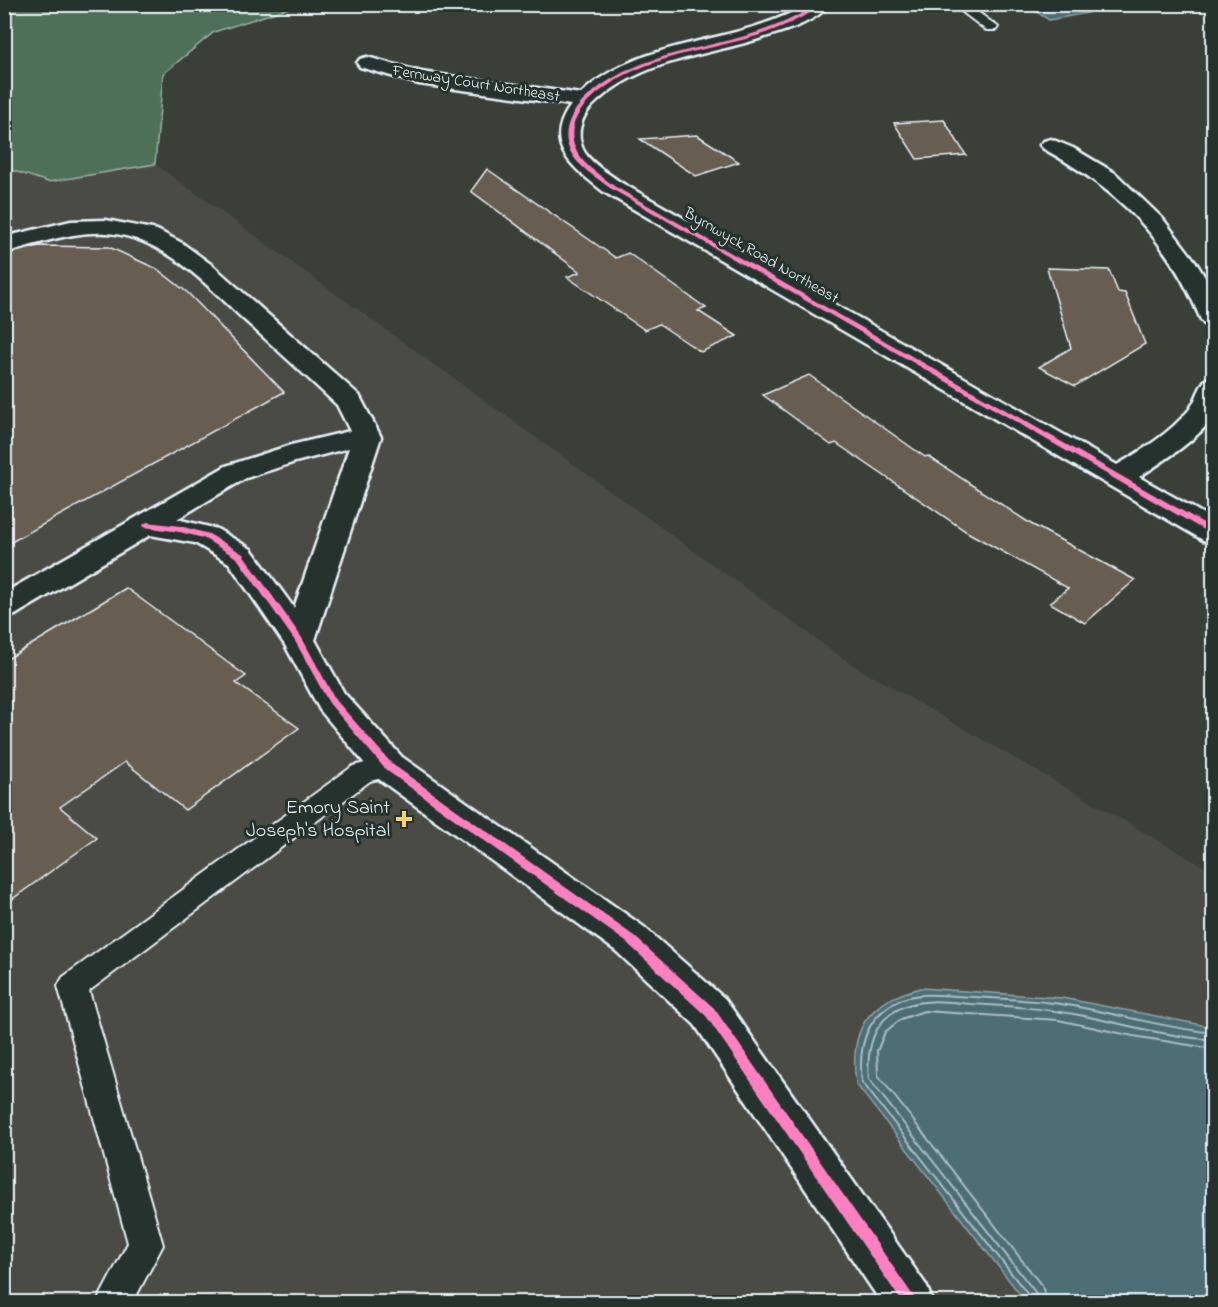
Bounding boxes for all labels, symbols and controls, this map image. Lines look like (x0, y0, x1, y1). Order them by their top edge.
street label: Fernway Court Northeast (389, 59, 562, 109)
street label: Byrnwyck Road Northeast (678, 201, 844, 311)
place label: Emory Saint Joseph's Hospital (246, 794, 390, 846)
marker: Emory Saint Joseph's Hospital (395, 810, 413, 828)

